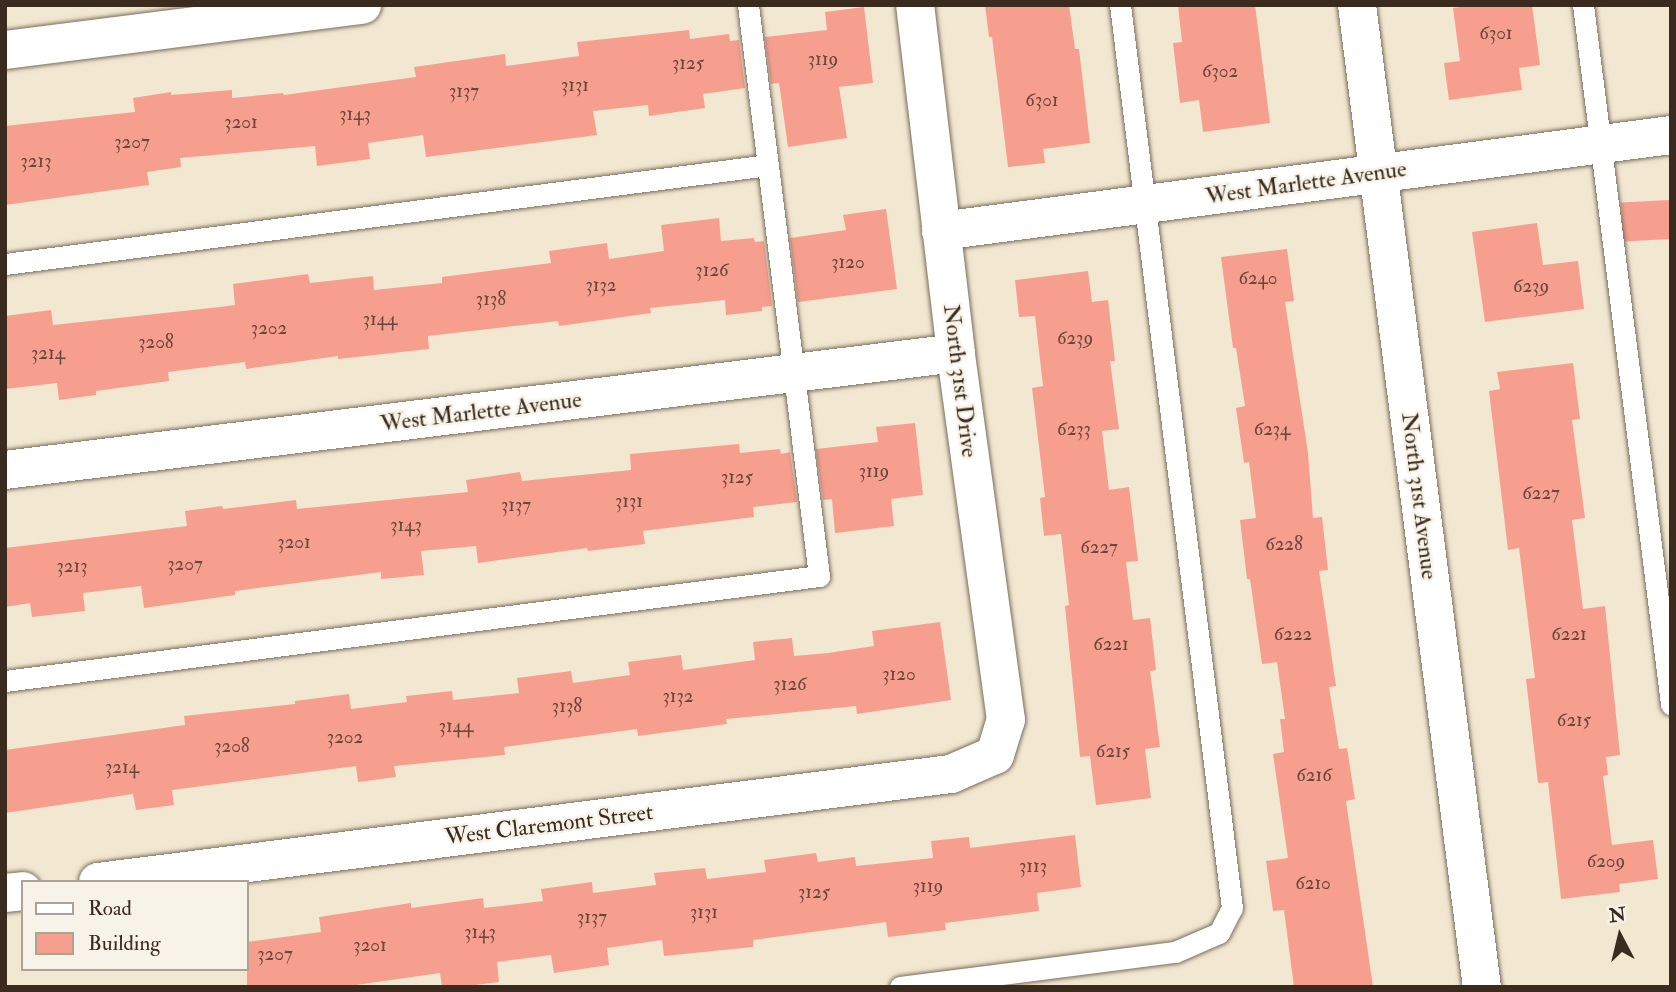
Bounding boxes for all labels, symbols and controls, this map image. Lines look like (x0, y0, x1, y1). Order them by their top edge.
house number: 6301 (1479, 23, 1513, 45)
house number: 3119 (808, 49, 838, 71)
house number: 3125 (672, 53, 704, 75)
house number: 6302 (1202, 61, 1238, 83)
house number: 3131 (561, 75, 589, 97)
house number: 3137 (449, 81, 479, 103)
house number: 6301 (1025, 90, 1059, 112)
house number: 3143 (339, 104, 371, 126)
house number: 3201 (224, 112, 258, 134)
house number: 3207 (114, 132, 150, 154)
house number: 3213 (21, 151, 51, 173)
street label: West Marlette Avenue (1204, 155, 1408, 211)
house number: 3120 (831, 252, 865, 274)
house number: 3126 (695, 260, 729, 282)
house number: 6240 (1238, 268, 1278, 290)
house number: 3132 (586, 275, 616, 297)
house number: 6239 (1513, 276, 1549, 298)
house number: 3138 (476, 289, 506, 311)
street label: North 31st Drive (937, 303, 983, 459)
house number: 3144 (363, 309, 397, 331)
house number: 3202 (251, 318, 287, 340)
house number: 6239 (1057, 328, 1093, 350)
house number: 3208 (138, 332, 174, 354)
house number: 3214 (31, 343, 65, 365)
street label: West Marlette Avenue (379, 386, 583, 438)
street label: North 31st Avenue (1395, 411, 1443, 581)
house number: 6233 (1057, 419, 1091, 441)
house number: 6234 (1254, 419, 1290, 441)
house number: 3119 (859, 461, 889, 483)
house number: 3125 (721, 467, 753, 489)
house number: 6227 (1522, 483, 1560, 505)
house number: 3131 (615, 491, 643, 513)
house number: 3137 (501, 495, 531, 517)
house number: 3143 (390, 515, 422, 537)
house number: 3201 (277, 532, 311, 554)
house number: 6228 (1265, 534, 1303, 556)
house number: 6227 (1080, 537, 1118, 559)
house number: 3207 (167, 554, 203, 576)
house number: 3213 (57, 556, 87, 578)
house number: 6222 (1274, 624, 1312, 646)
house number: 6221 (1551, 624, 1587, 646)
house number: 6221 (1093, 634, 1129, 656)
house number: 3120 (882, 664, 916, 686)
house number: 3126 (773, 674, 807, 696)
house number: 3132 (663, 686, 693, 708)
house number: 3138 (552, 696, 582, 718)
house number: 6215 (1557, 710, 1591, 732)
house number: 3144 (439, 716, 473, 738)
house number: 3202 (327, 727, 363, 749)
house number: 3208 (214, 736, 250, 758)
house number: 6215 (1096, 741, 1130, 763)
house number: 3214 (105, 757, 139, 779)
house number: 6216 (1296, 765, 1332, 787)
street label: West Claremont Street (443, 799, 655, 851)
house number: 6209 (1587, 851, 1625, 873)
house number: 3113 (1019, 856, 1047, 878)
house number: 6210 (1295, 873, 1331, 895)
house number: 3119 (913, 876, 943, 898)
legend (21, 880, 248, 971)
house number: 3125 (798, 882, 830, 904)
text: Road (88, 895, 132, 922)
north arrow (1585, 901, 1655, 971)
house number: 3131 (690, 902, 718, 924)
text: N (1608, 902, 1627, 928)
house number: 3137 (577, 907, 607, 929)
house number: 3143 (464, 922, 496, 944)
text: Building (88, 930, 161, 957)
house number: 3201 (353, 935, 387, 957)
house number: 3207 (257, 944, 293, 966)

